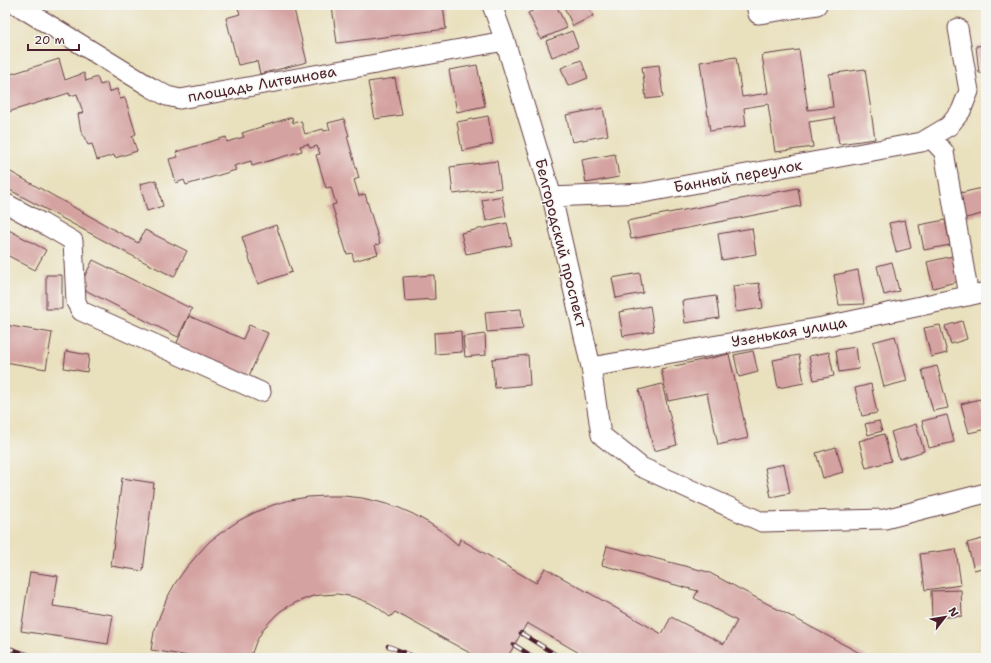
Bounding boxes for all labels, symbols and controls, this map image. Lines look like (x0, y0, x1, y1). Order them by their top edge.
scale bar (28, 26, 79, 52)
text: 20 m (34, 32, 65, 48)
street label: площадь Литвинова (186, 61, 338, 107)
street label: Банный переулок (672, 155, 804, 197)
street label: Белгородский проспект (530, 156, 592, 330)
street label: Узенькая улица (730, 312, 849, 352)
north arrow (925, 597, 965, 637)
text: N (944, 605, 962, 620)

